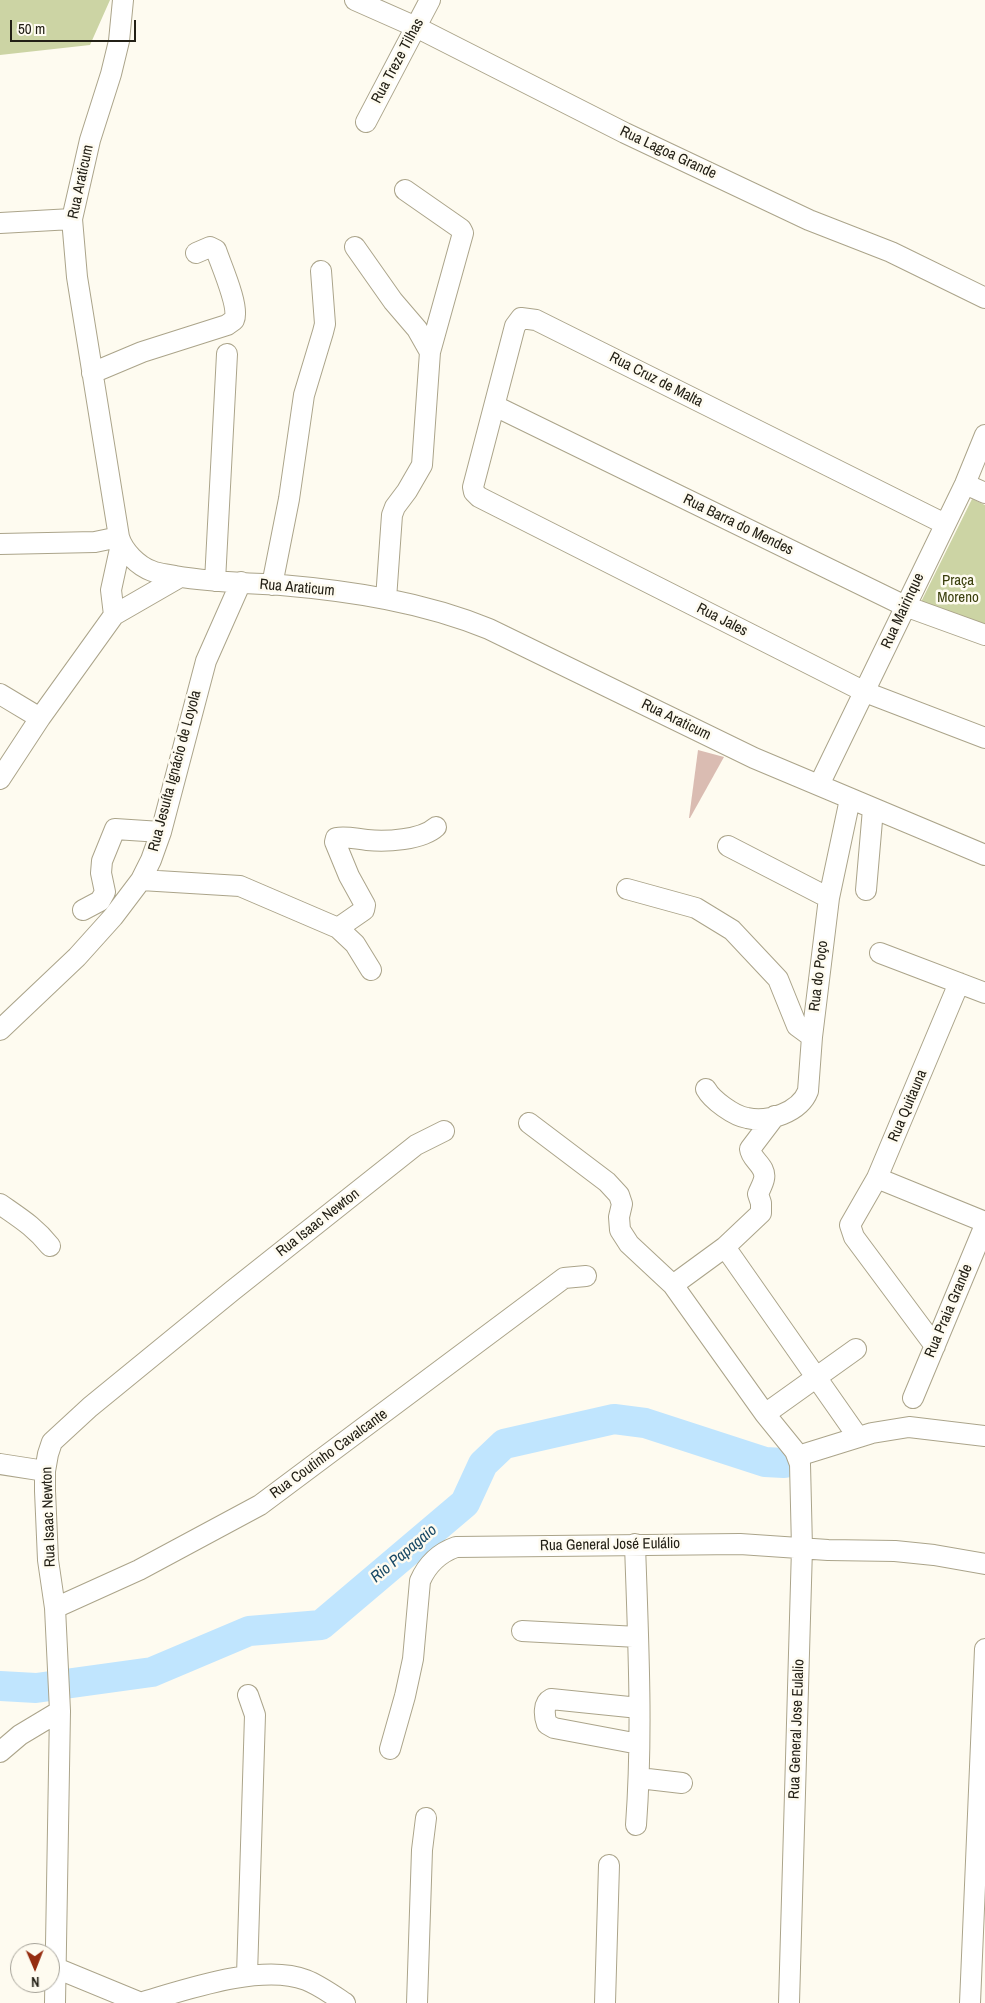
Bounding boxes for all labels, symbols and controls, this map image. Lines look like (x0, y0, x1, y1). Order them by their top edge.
scale bar (12, 10, 139, 42)
street label: Rua Treze Tilhas (368, 15, 428, 107)
text: 50 m (18, 18, 45, 39)
street label: Rua Lagoa Grande (617, 123, 719, 183)
street label: Rua Araticum (64, 143, 98, 221)
street label: Rua Cruz de Malta (606, 349, 706, 411)
street label: Rua Barra do Mendes (680, 491, 796, 559)
street label: Rua Mairinque (878, 570, 928, 652)
park label: Praça Moreno (937, 572, 979, 607)
street label: Rua Araticum (259, 576, 335, 600)
street label: Rua Jales (694, 600, 750, 640)
street label: Rua Jesuíta Ignácio de Loyola (145, 688, 205, 854)
street label: Rua Araticum (638, 695, 714, 745)
street label: Rua do Poço (806, 940, 832, 1012)
street label: Rua Quitauna (885, 1067, 931, 1145)
street label: Rua Isaac Newton (273, 1185, 363, 1261)
street label: Rua Praia Grande (921, 1262, 977, 1360)
street label: Rua Coutinho Cavalcante (267, 1405, 391, 1503)
street label: Rua Isaac Newton (38, 1466, 60, 1568)
water label: Rio Papagaio (367, 1521, 441, 1587)
street label: Rua General José Eulálio (540, 1535, 680, 1555)
street label: Rua General Jose Eulalio (786, 1659, 808, 1799)
north arrow (10, 1943, 60, 1993)
text: N (31, 1973, 40, 1991)

